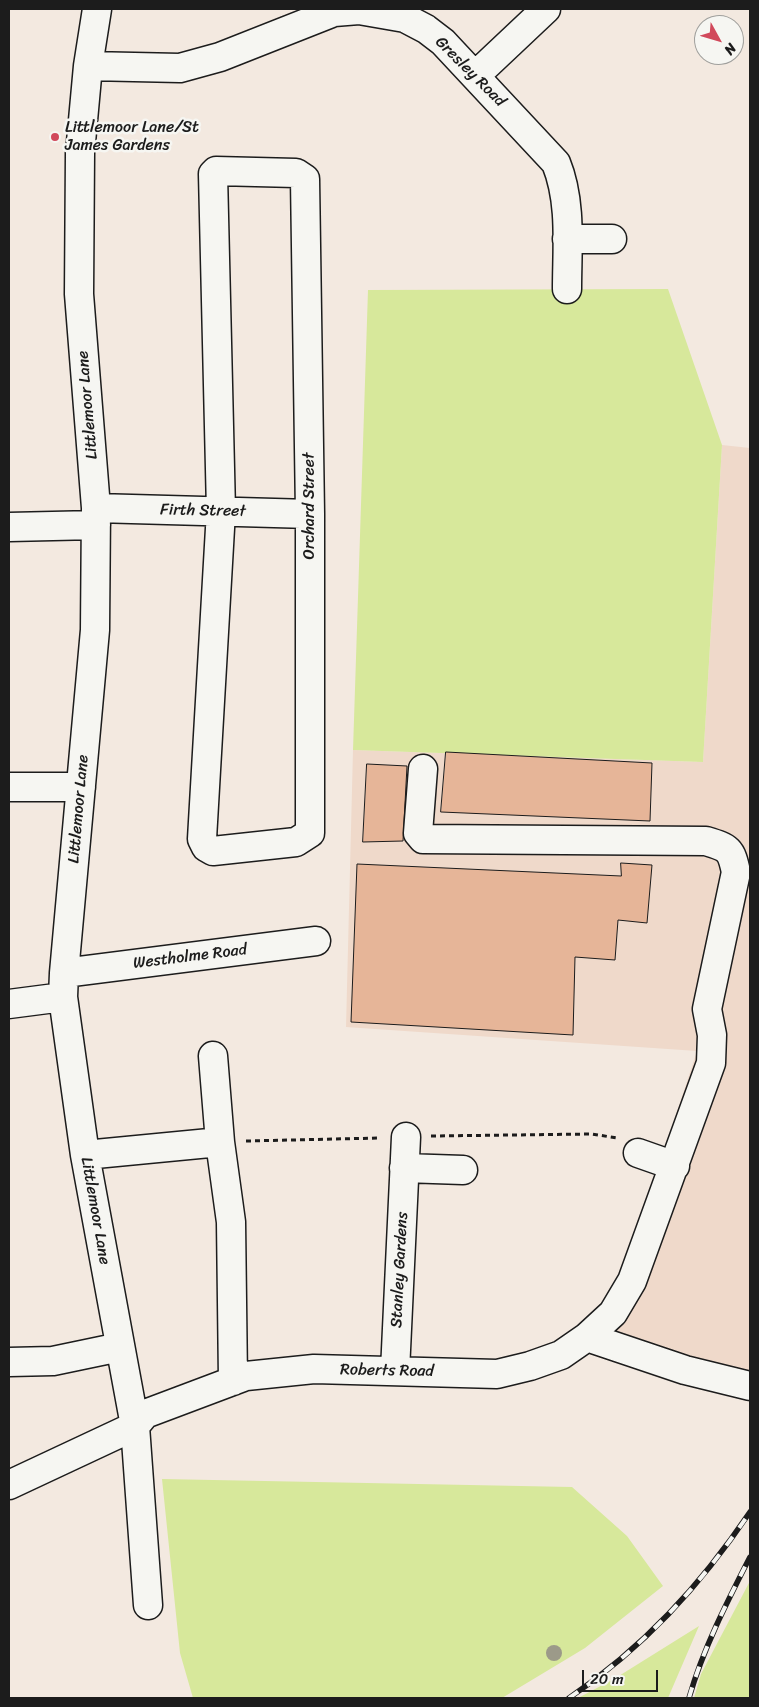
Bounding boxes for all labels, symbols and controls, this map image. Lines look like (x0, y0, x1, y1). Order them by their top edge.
north arrow (694, 15, 744, 65)
street label: Gresley Road (431, 33, 509, 111)
text: N (718, 37, 743, 61)
place label: Littlemoor Lane/St James Gardens (65, 118, 199, 156)
marker: Littlemoor Lane/St James Gardens (49, 131, 61, 143)
street label: Littlemoor Lane (74, 350, 102, 460)
street label: Orchard Street (300, 453, 320, 559)
street label: Firth Street (160, 501, 246, 521)
street label: Littlemoor Lane (65, 754, 93, 864)
street label: Westholme Road (132, 940, 248, 974)
street label: Littlemoor Lane (76, 1156, 114, 1266)
street label: Stanley Gardens (387, 1211, 413, 1329)
street label: Roberts Road (340, 1361, 434, 1381)
scale bar (584, 1660, 660, 1692)
text: 20 m (590, 1666, 624, 1692)

